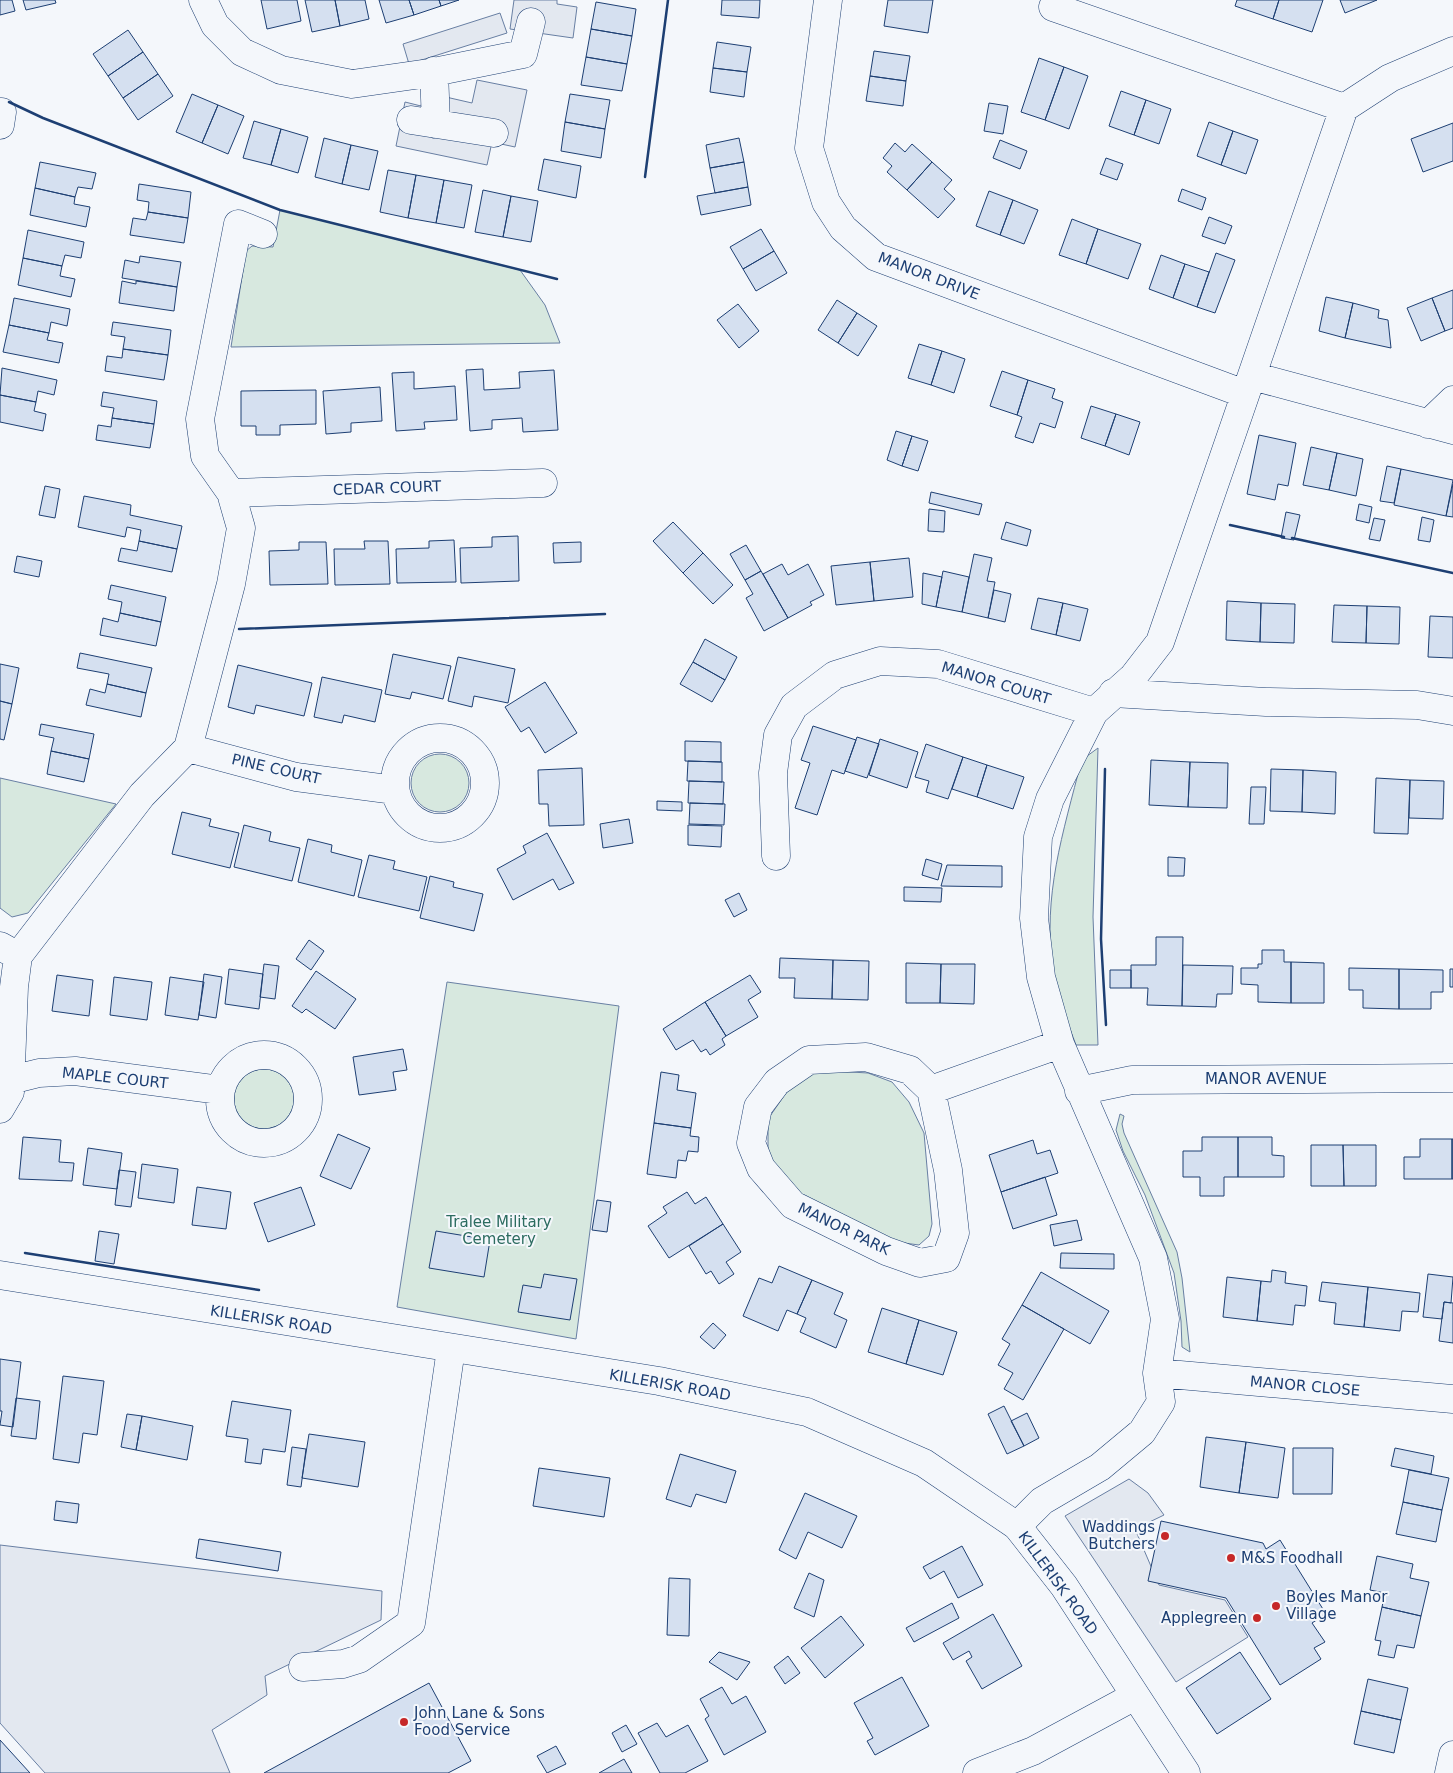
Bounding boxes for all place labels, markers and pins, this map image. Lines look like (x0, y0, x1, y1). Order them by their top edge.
place label: Waddings Butchers (1082, 1518, 1155, 1553)
marker: Waddings Butchers (1159, 1530, 1171, 1542)
place label: M&S Foodhall (1241, 1549, 1343, 1567)
marker: M&S Foodhall (1225, 1552, 1237, 1564)
place label: Boyles Manor Village (1286, 1588, 1388, 1623)
marker: Boyles Manor Village (1270, 1600, 1282, 1612)
place label: Applegreen (1161, 1609, 1247, 1627)
marker: Applegreen (1251, 1612, 1263, 1624)
place label: John Lane & Sons Food Service (413, 1704, 545, 1739)
marker: John Lane & Sons Food Service (398, 1716, 410, 1728)

